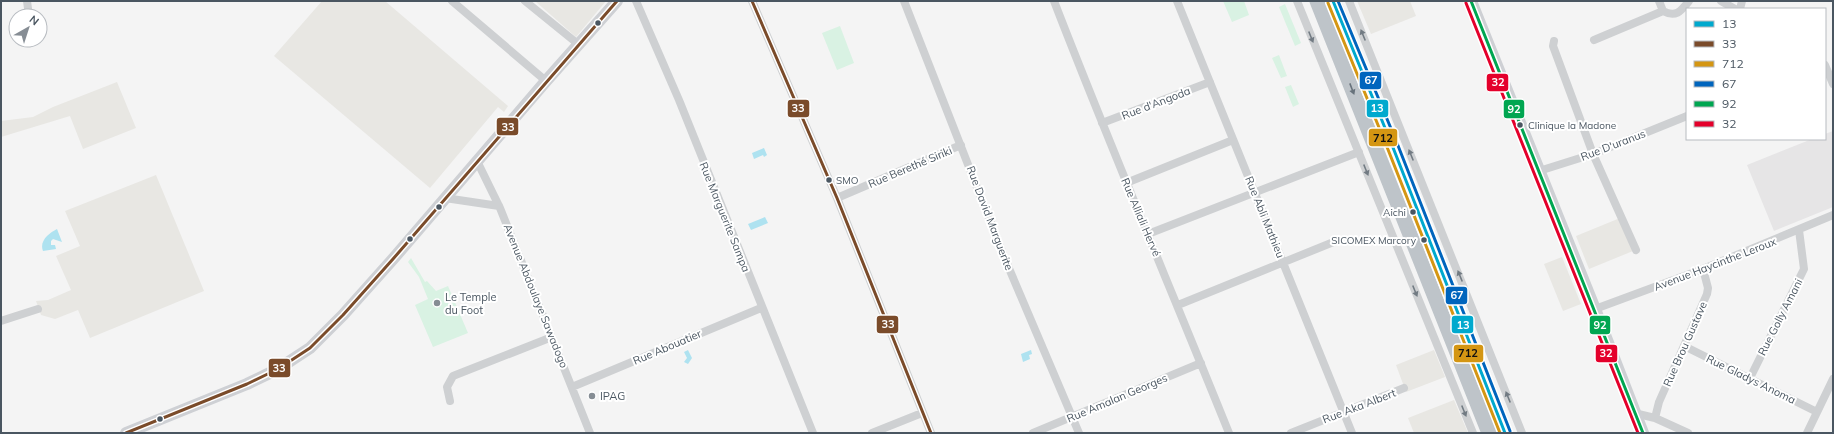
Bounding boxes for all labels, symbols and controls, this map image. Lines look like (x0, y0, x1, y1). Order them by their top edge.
north arrow (8, 8, 48, 48)
legend (1686, 8, 1826, 140)
text: N (27, 12, 42, 28)
text: 13 (1722, 16, 1736, 31)
unlabelled marker (593, 18, 603, 28)
one-way arrow (1359, 28, 1365, 40)
one-way arrow (1309, 32, 1315, 44)
text: 33 (1722, 36, 1736, 51)
text: 712 (1722, 56, 1744, 71)
line badge: 67 (1359, 71, 1382, 90)
text: 67 (1364, 73, 1378, 87)
line badge: 32 (1486, 73, 1509, 92)
text: 32 (1491, 75, 1505, 89)
text: 67 (1722, 76, 1736, 91)
street label: Rue d'Angoda (1120, 83, 1192, 123)
one-way arrow (1349, 84, 1355, 96)
text: 92 (1722, 96, 1736, 111)
line badge: 33 (787, 99, 810, 118)
line badge: 13 (1366, 99, 1389, 118)
line badge: 92 (1503, 99, 1525, 119)
text: 33 (791, 101, 805, 115)
text: 13 (1370, 101, 1384, 115)
text: 92 (1507, 102, 1521, 116)
text: 32 (1722, 116, 1736, 131)
line badge: 33 (496, 117, 519, 136)
place label: Clinique la Madone (1528, 119, 1616, 132)
text: 33 (501, 120, 515, 134)
marker: Clinique la Madone (1515, 120, 1525, 130)
street label: Rue D'uranus (1578, 126, 1648, 164)
line badge: 712 (1368, 128, 1398, 147)
text: 712 (1373, 131, 1393, 145)
street label: Rue Berethé Siriki (866, 143, 954, 191)
one-way arrow (1408, 149, 1414, 161)
street label: Rue Marguerite Sampa (697, 160, 753, 274)
street label: Rue David Marguerite (964, 164, 1016, 272)
one-way arrow (1364, 165, 1370, 177)
place label: SMO (836, 174, 859, 187)
street label: Rue Abli Mathieu (1242, 174, 1288, 260)
marker: SMO (824, 175, 834, 185)
street label: Rue Alliali Hervé (1118, 176, 1164, 258)
unlabelled marker (434, 202, 444, 212)
place label: Aichi (1383, 206, 1406, 219)
marker: Aichi (1408, 207, 1418, 217)
street label: Avenue Abdoulaye Sawadogo (501, 222, 571, 370)
unlabelled marker (405, 234, 415, 244)
place label: SICOMEX Marcory (1331, 234, 1417, 247)
street label: Avenue Haycinthe Leroux (1652, 234, 1778, 294)
marker: SICOMEX Marcory (1419, 235, 1429, 245)
one-way arrow (1456, 270, 1462, 282)
street label: Rue Golly Amani (1755, 276, 1805, 358)
one-way arrow (1413, 285, 1419, 297)
line badge: 67 (1445, 286, 1468, 305)
text: 67 (1450, 288, 1464, 302)
place label: Le Temple du Foot (445, 290, 496, 317)
marker: Le Temple du Foot (432, 298, 442, 308)
street label: Rue Brou Gustave (1660, 299, 1710, 389)
line badge: 33 (876, 315, 899, 334)
line badge: 13 (1451, 315, 1474, 334)
line badge: 92 (1589, 315, 1611, 335)
text: 33 (881, 317, 895, 331)
text: 13 (1456, 318, 1470, 332)
text: 92 (1593, 318, 1607, 332)
street label: Rue Abouatier (631, 326, 703, 368)
line badge: 712 (1453, 344, 1484, 363)
line badge: 32 (1595, 344, 1618, 363)
text: 712 (1458, 346, 1478, 360)
text: 32 (1599, 346, 1613, 360)
street label: Rue Gladys Anoma (1704, 351, 1798, 407)
line badge: 33 (268, 358, 291, 378)
text: 33 (272, 361, 286, 375)
street label: Rue Amalan Georges (1065, 370, 1169, 426)
street label: Rue Aka Albert (1320, 386, 1398, 426)
place label: IPAG (600, 389, 625, 403)
one-way arrow (1504, 390, 1510, 402)
marker: IPAG (587, 391, 597, 401)
one-way arrow (1461, 406, 1467, 417)
unlabelled marker (155, 414, 165, 424)

